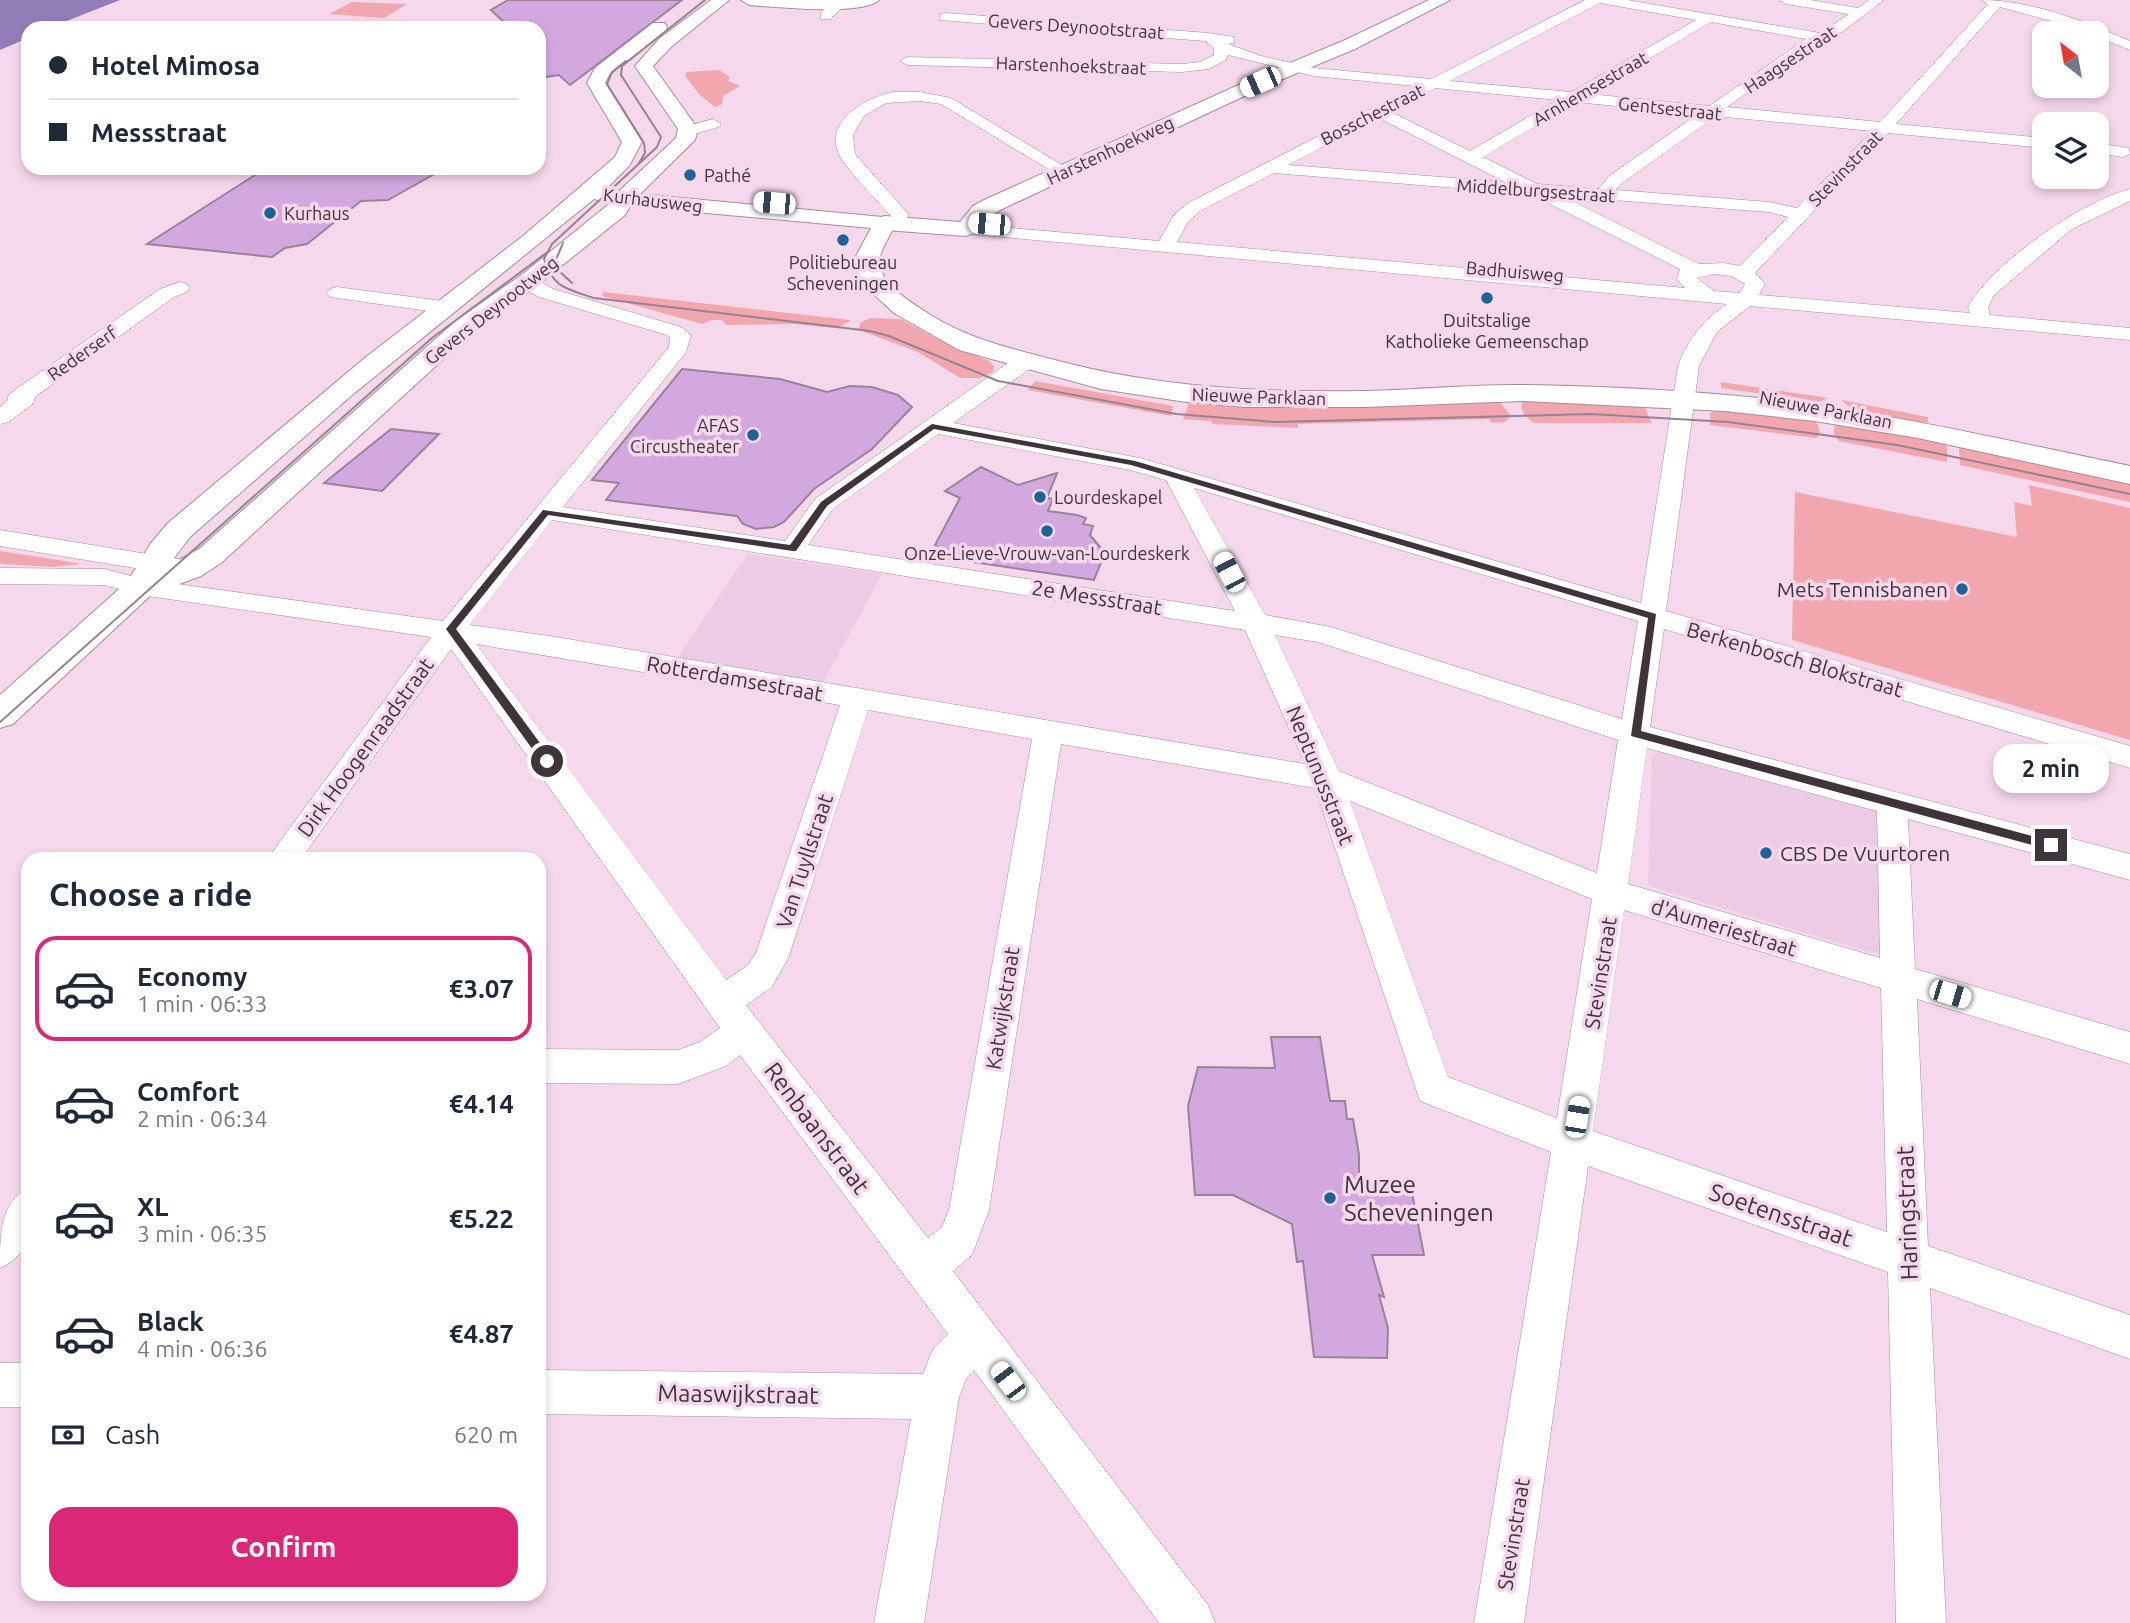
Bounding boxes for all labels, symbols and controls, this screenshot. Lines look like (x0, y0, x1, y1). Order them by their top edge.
street label: Gevers Deynootstraat (987, 10, 1165, 42)
street label: Haagsestraat (1740, 21, 1840, 97)
north arrow (2032, 21, 2109, 98)
map controls (2032, 21, 2109, 189)
street label: Arnhemsestraat (1529, 47, 1651, 129)
text: Hotel Mimosa (91, 51, 260, 80)
street label: Harstenhoekstraat (995, 52, 1147, 78)
car (1237, 64, 1284, 100)
street label: Bosschestraat (1317, 79, 1427, 149)
street label: Gentsestraat (1617, 93, 1723, 123)
street label: Harstenhoekweg (1043, 112, 1177, 188)
button: layers (2032, 112, 2109, 189)
text: Messstraat (91, 118, 227, 147)
street label: Stevinstraat (1804, 126, 1886, 210)
place label: Pathé (704, 165, 751, 185)
marker: Pathé (682, 167, 698, 183)
street label: Middelburgsestraat (1456, 174, 1616, 206)
street label: Kurhausweg (602, 184, 704, 216)
car (753, 191, 796, 215)
place label: Kurhaus (284, 203, 350, 223)
marker: Kurhaus (262, 205, 278, 221)
car (968, 212, 1011, 236)
marker: Politiebureau Scheveningen (835, 232, 851, 248)
street label: Gevers Deynootweg (421, 252, 561, 368)
place label: Politiebureau Scheveningen (787, 252, 899, 293)
street label: Badhuisweg (1465, 257, 1565, 285)
marker: Duitstalige Katholieke Gemeenschap (1479, 290, 1495, 306)
place label: Duitstalige Katholieke Gemeenschap (1385, 310, 1589, 351)
street label: Rederserf (44, 322, 121, 384)
street label: Nieuwe Parklaan (1191, 384, 1327, 408)
street label: Nieuwe Parklaan (1758, 386, 1894, 432)
place label: AFAS Circustheater (630, 415, 739, 456)
marker: AFAS Circustheater (745, 427, 761, 443)
place label: Lourdeskapel (1054, 487, 1163, 507)
marker: Lourdeskapel (1032, 489, 1048, 505)
marker: Onze-Lieve-Vrouw-van-Lourdeskerk (1039, 523, 1055, 539)
place label: Onze-Lieve-Vrouw-van-Lourdeskerk (904, 543, 1190, 563)
car (1210, 549, 1249, 595)
street label: 2e Messstraat (1030, 575, 1164, 619)
place label: Mets Tennisbanen (1777, 577, 1948, 601)
marker: Mets Tennisbanen (1954, 581, 1970, 597)
street label: Berkenbosch Blokstraat (1684, 617, 1906, 701)
street label: Rotterdamsestraat (645, 651, 825, 705)
street label: Dirk Hoogenraadstraat (292, 653, 438, 841)
street label: Neptunusstraat (1282, 702, 1360, 848)
callout: 2 min (1993, 744, 2109, 792)
route start (531, 745, 563, 777)
text: 2 min (2022, 756, 2080, 781)
street label: Van Tuyllstraat (771, 791, 837, 931)
route end (2035, 829, 2067, 861)
place label: CBS De Vuurtoren (1780, 841, 1950, 865)
marker: CBS De Vuurtoren (1758, 845, 1774, 861)
text: Choose a ride (49, 876, 252, 912)
street label: d'Aumeriestraat (1648, 893, 1800, 961)
street label: Stevinstraat (1579, 915, 1621, 1031)
street label: Katwijkstraat (980, 945, 1024, 1071)
icon: car (53, 957, 116, 1020)
text: Economy (137, 962, 247, 991)
text: €3.07 (449, 974, 514, 1003)
car (1927, 978, 1974, 1010)
text: 1 min · 06:33 (137, 991, 268, 1016)
street label: Renbaanstraat (759, 1057, 875, 1199)
icon: car (53, 1072, 116, 1135)
text: Comfort (137, 1077, 240, 1106)
text: €4.14 (449, 1089, 514, 1118)
car (1564, 1095, 1591, 1139)
text: 2 min · 06:34 (137, 1106, 268, 1131)
street label: Haringstraat (1891, 1145, 1923, 1281)
place label: Muzee Scheveningen (1344, 1171, 1494, 1226)
street label: Soetensstraat (1706, 1178, 1857, 1252)
icon: car (53, 1187, 116, 1250)
marker: Muzee Scheveningen (1322, 1190, 1338, 1206)
text: XL (137, 1192, 168, 1221)
text: €5.22 (449, 1204, 514, 1233)
text: 3 min · 06:35 (137, 1221, 268, 1246)
icon: car (53, 1302, 116, 1365)
text: Black (137, 1307, 204, 1336)
text: €4.87 (449, 1319, 514, 1348)
text: 4 min · 06:36 (137, 1336, 268, 1361)
car (987, 1358, 1030, 1404)
street label: Maaswijkstraat (657, 1379, 819, 1409)
icon: cash (49, 1416, 87, 1454)
text: Cash (105, 1420, 160, 1449)
text: 620 m (454, 1422, 518, 1447)
street label: Stevinstraat (1492, 1476, 1534, 1592)
button: Confirm (49, 1507, 518, 1587)

